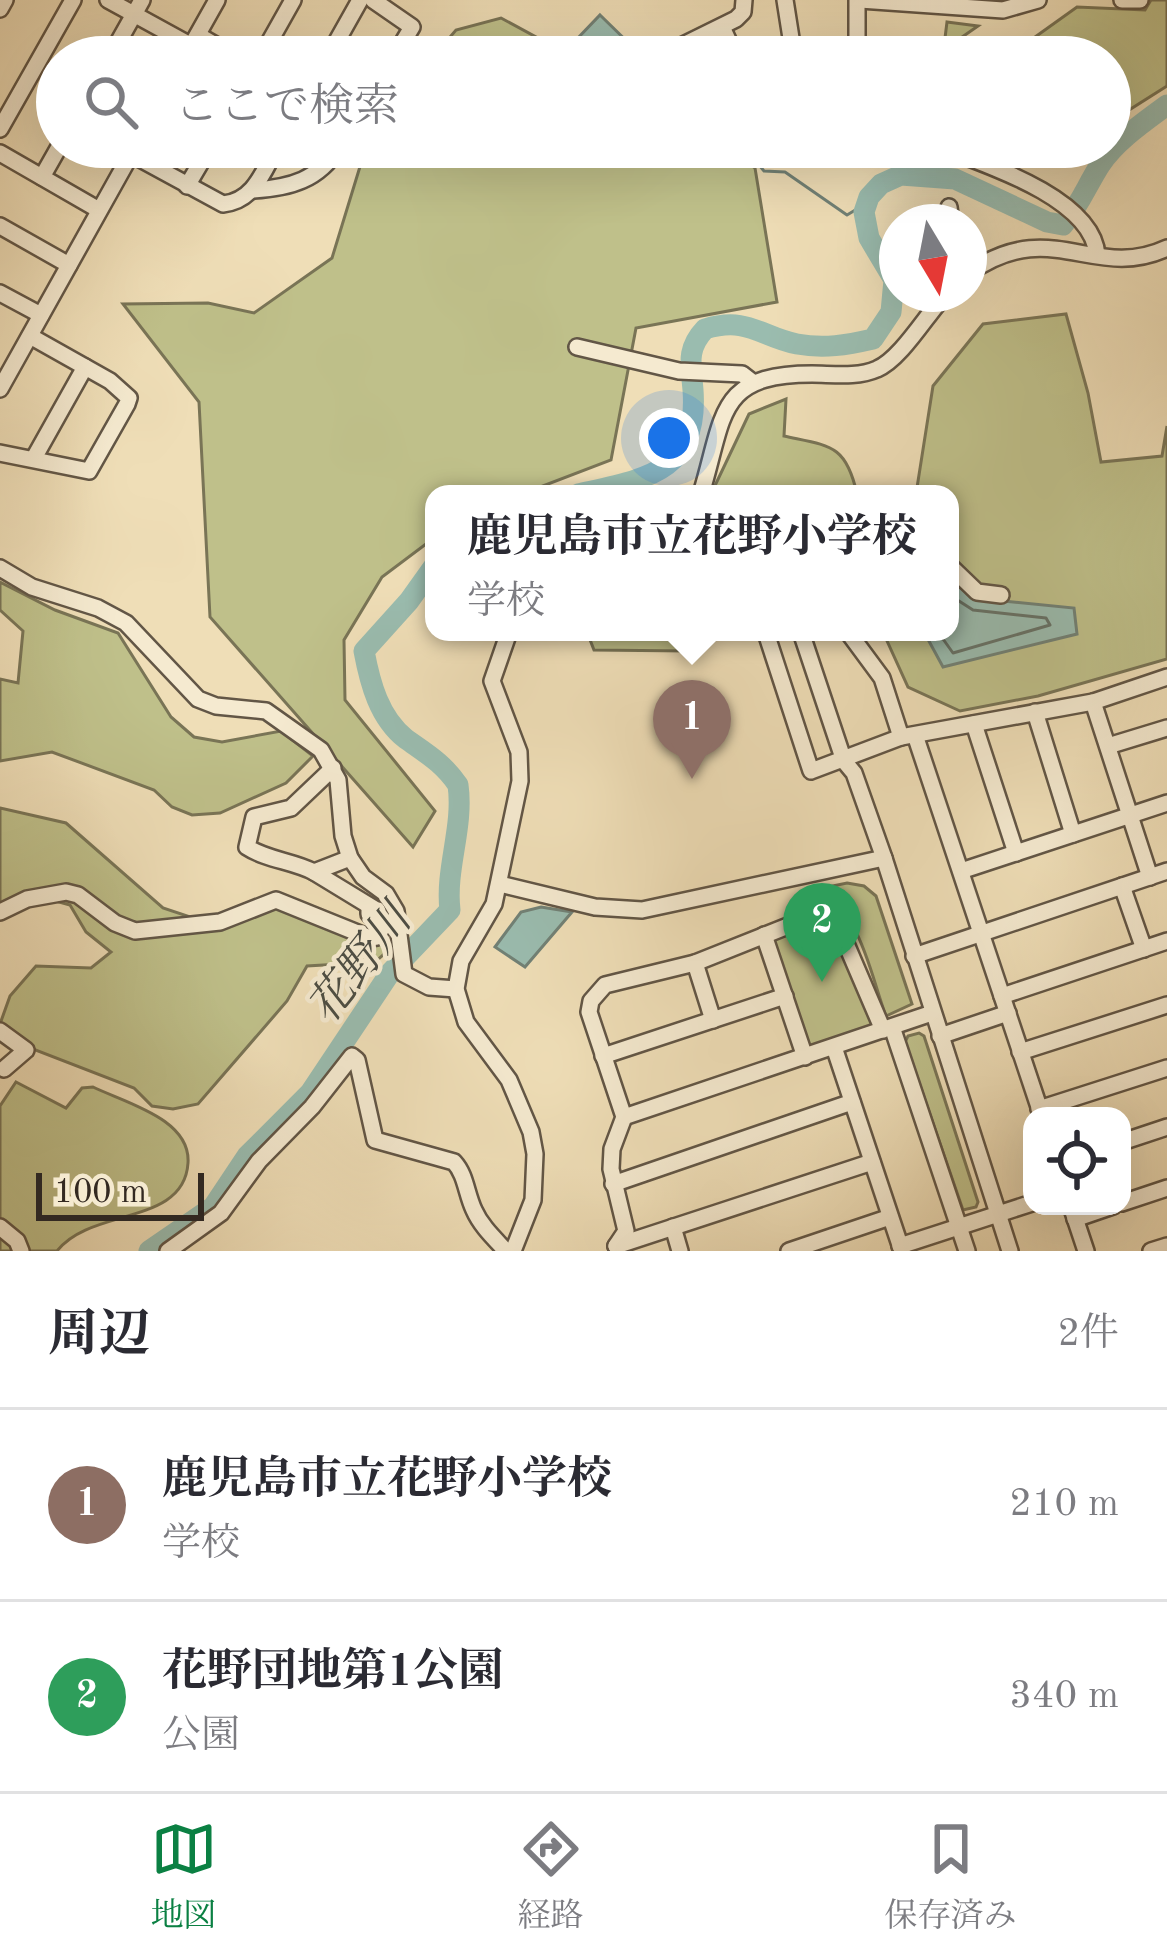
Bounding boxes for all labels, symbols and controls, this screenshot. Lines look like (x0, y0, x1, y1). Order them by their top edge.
search box (36, 36, 1131, 168)
icon: search (78, 69, 144, 135)
text: ここで検索 (174, 86, 399, 131)
north arrow (879, 204, 987, 312)
your location (639, 408, 699, 468)
popup (425, 485, 959, 641)
text: 鹿児島市立花野小学校 (467, 517, 917, 562)
text: 学校 (467, 583, 545, 622)
pin: 1 (653, 680, 731, 779)
pin: 2 (783, 883, 861, 982)
water label: 花野川 (299, 892, 424, 1033)
map controls (1023, 1107, 1131, 1215)
button: locate (1023, 1107, 1131, 1215)
scale bar (36, 1167, 204, 1220)
text: 100 m (54, 1177, 147, 1210)
text: 周辺 (48, 1311, 150, 1362)
text: 2件 (1057, 1315, 1119, 1354)
text: 鹿児島市立花野小学校 (162, 1459, 612, 1504)
text: 1 (76, 1485, 98, 1524)
text: 210 m (1009, 1485, 1119, 1524)
text: 学校 (162, 1525, 240, 1564)
text: 花野団地第1公園 (162, 1651, 503, 1696)
text: 2 (76, 1677, 98, 1716)
text: 340 m (1009, 1677, 1119, 1716)
text: 公園 (162, 1717, 240, 1756)
tab: 地図 (151, 1816, 217, 1938)
tab: 経路 (518, 1816, 584, 1938)
tab: 保存済み (885, 1816, 1017, 1938)

